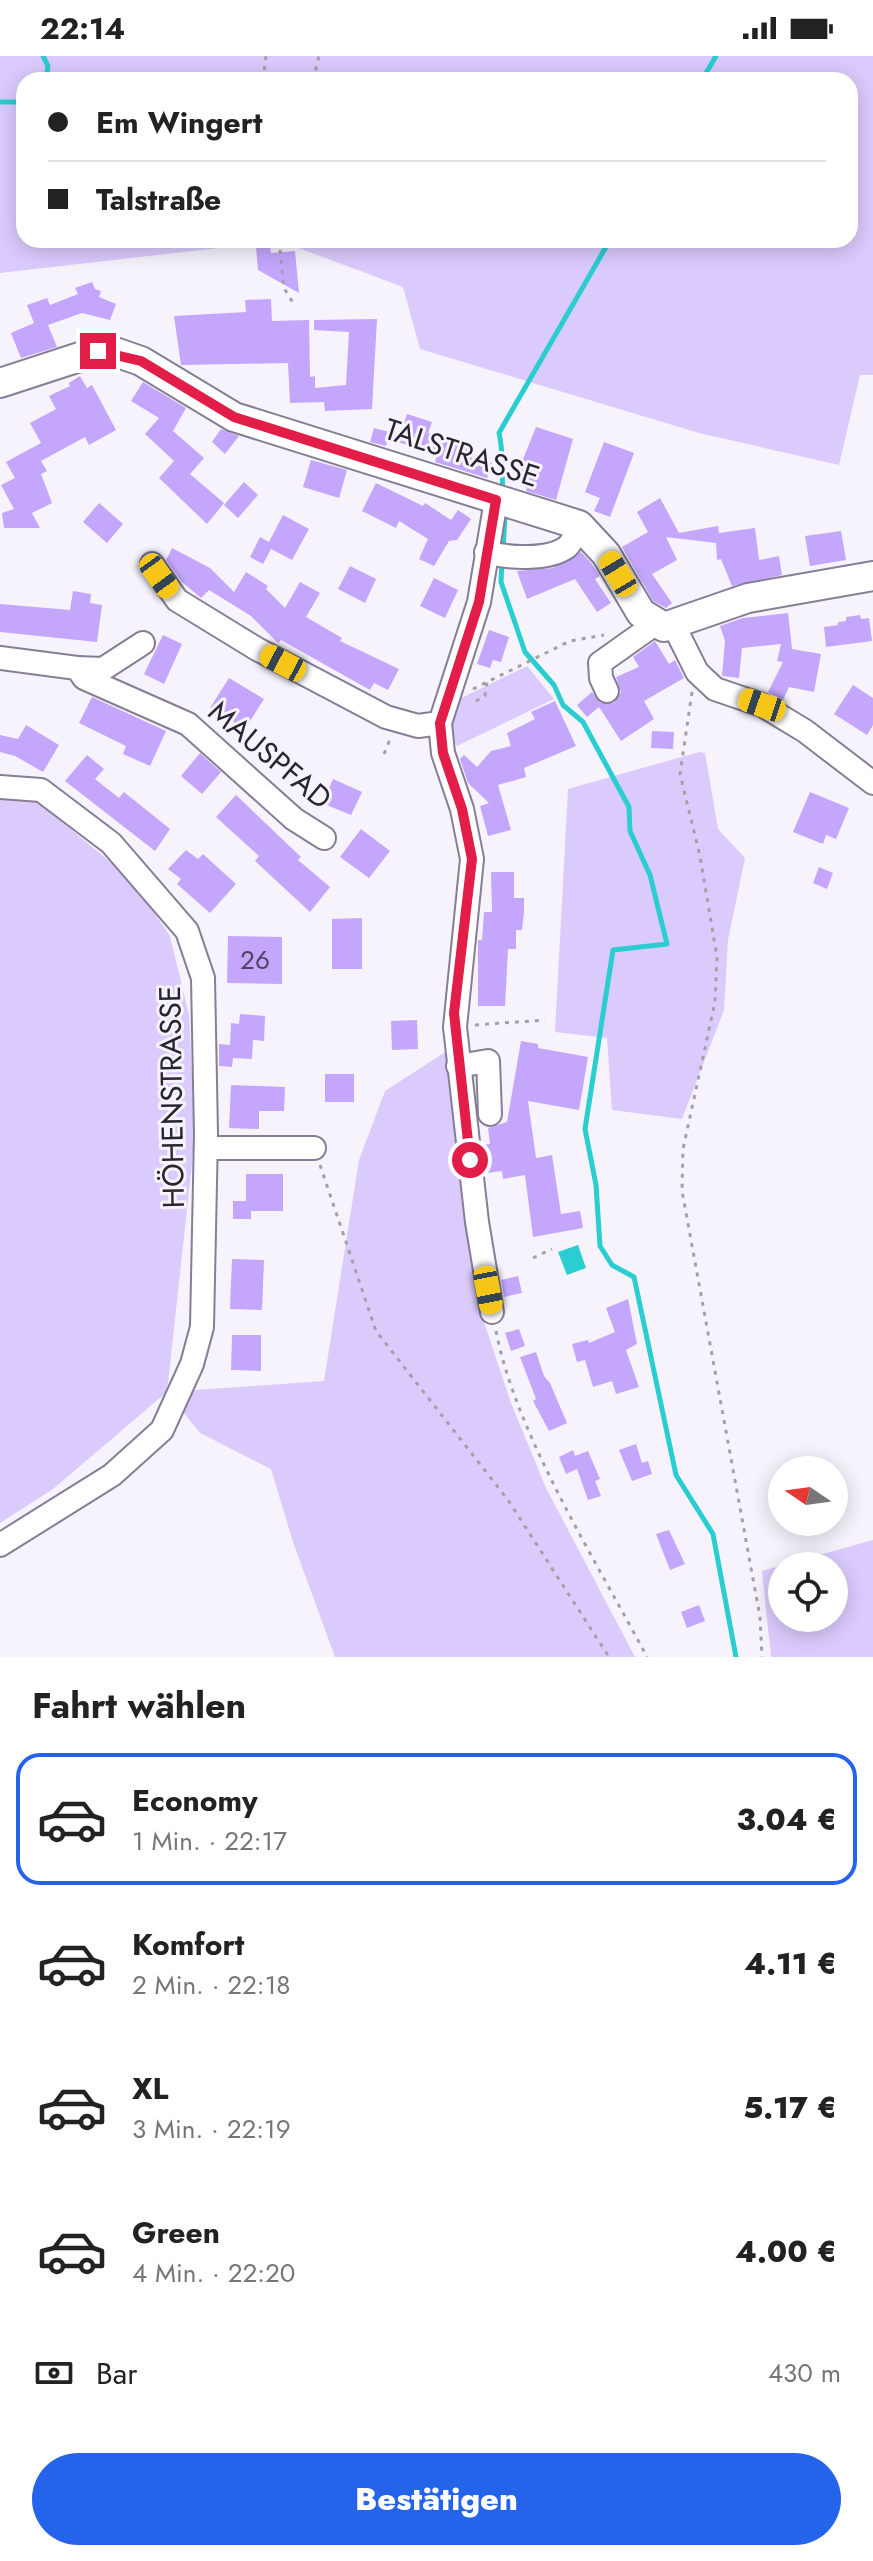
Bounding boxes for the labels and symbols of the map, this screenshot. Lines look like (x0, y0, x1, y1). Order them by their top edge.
route end (80, 333, 116, 369)
street label: TALSTRASSE (379, 407, 545, 498)
car (595, 547, 641, 601)
car (135, 550, 183, 602)
car (256, 641, 310, 685)
car (735, 686, 789, 724)
street label: MAUSPFAD (199, 690, 341, 819)
house number: 26 (240, 941, 270, 979)
street label: HÖHENSTRASSE (148, 985, 195, 1209)
route start (452, 1142, 488, 1178)
car (472, 1264, 504, 1316)
north arrow (768, 1456, 848, 1536)

